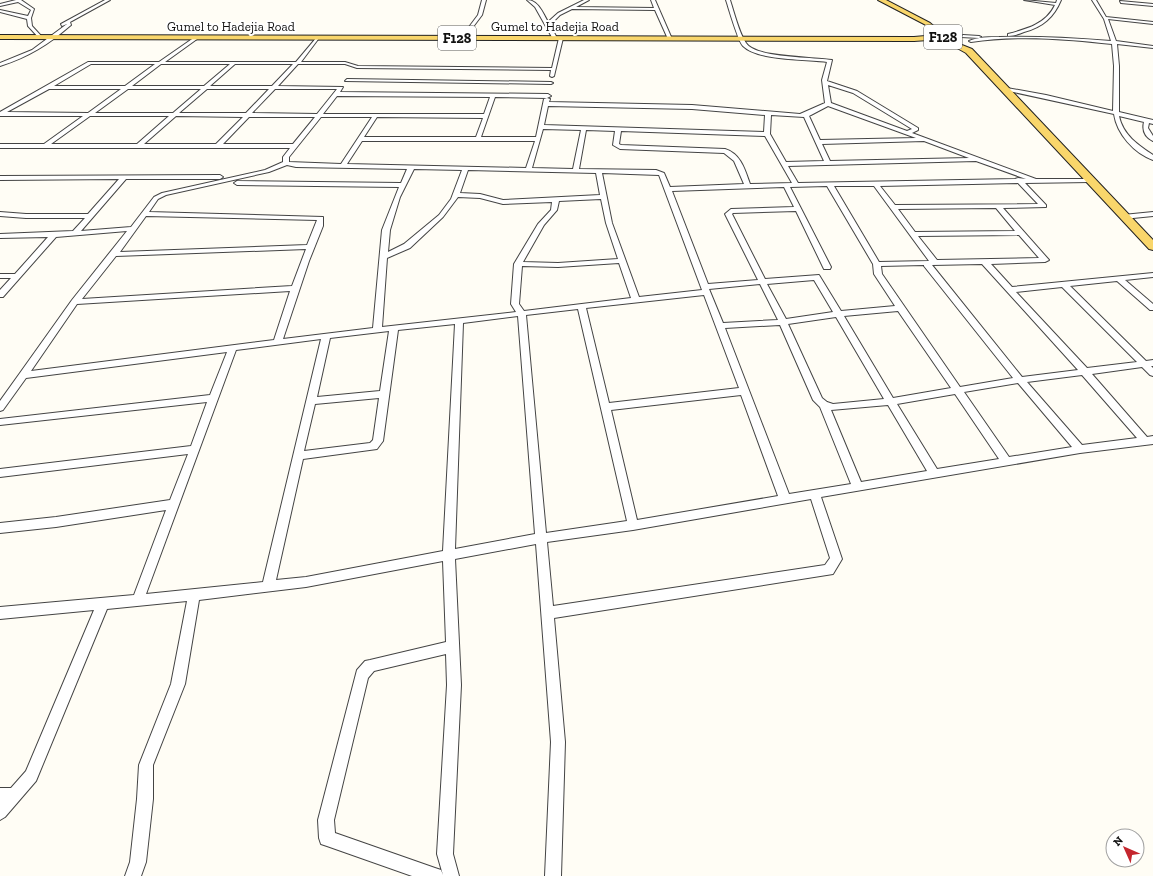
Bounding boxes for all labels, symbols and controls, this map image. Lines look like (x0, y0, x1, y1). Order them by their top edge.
street label: Gumel to Hadejia Road (167, 19, 295, 35)
street label: Gumel to Hadejia Road (491, 19, 619, 35)
road number: F128 (924, 25, 962, 49)
road number: F128 (438, 26, 476, 50)
north arrow (1105, 828, 1145, 868)
text: N (1111, 833, 1126, 849)

